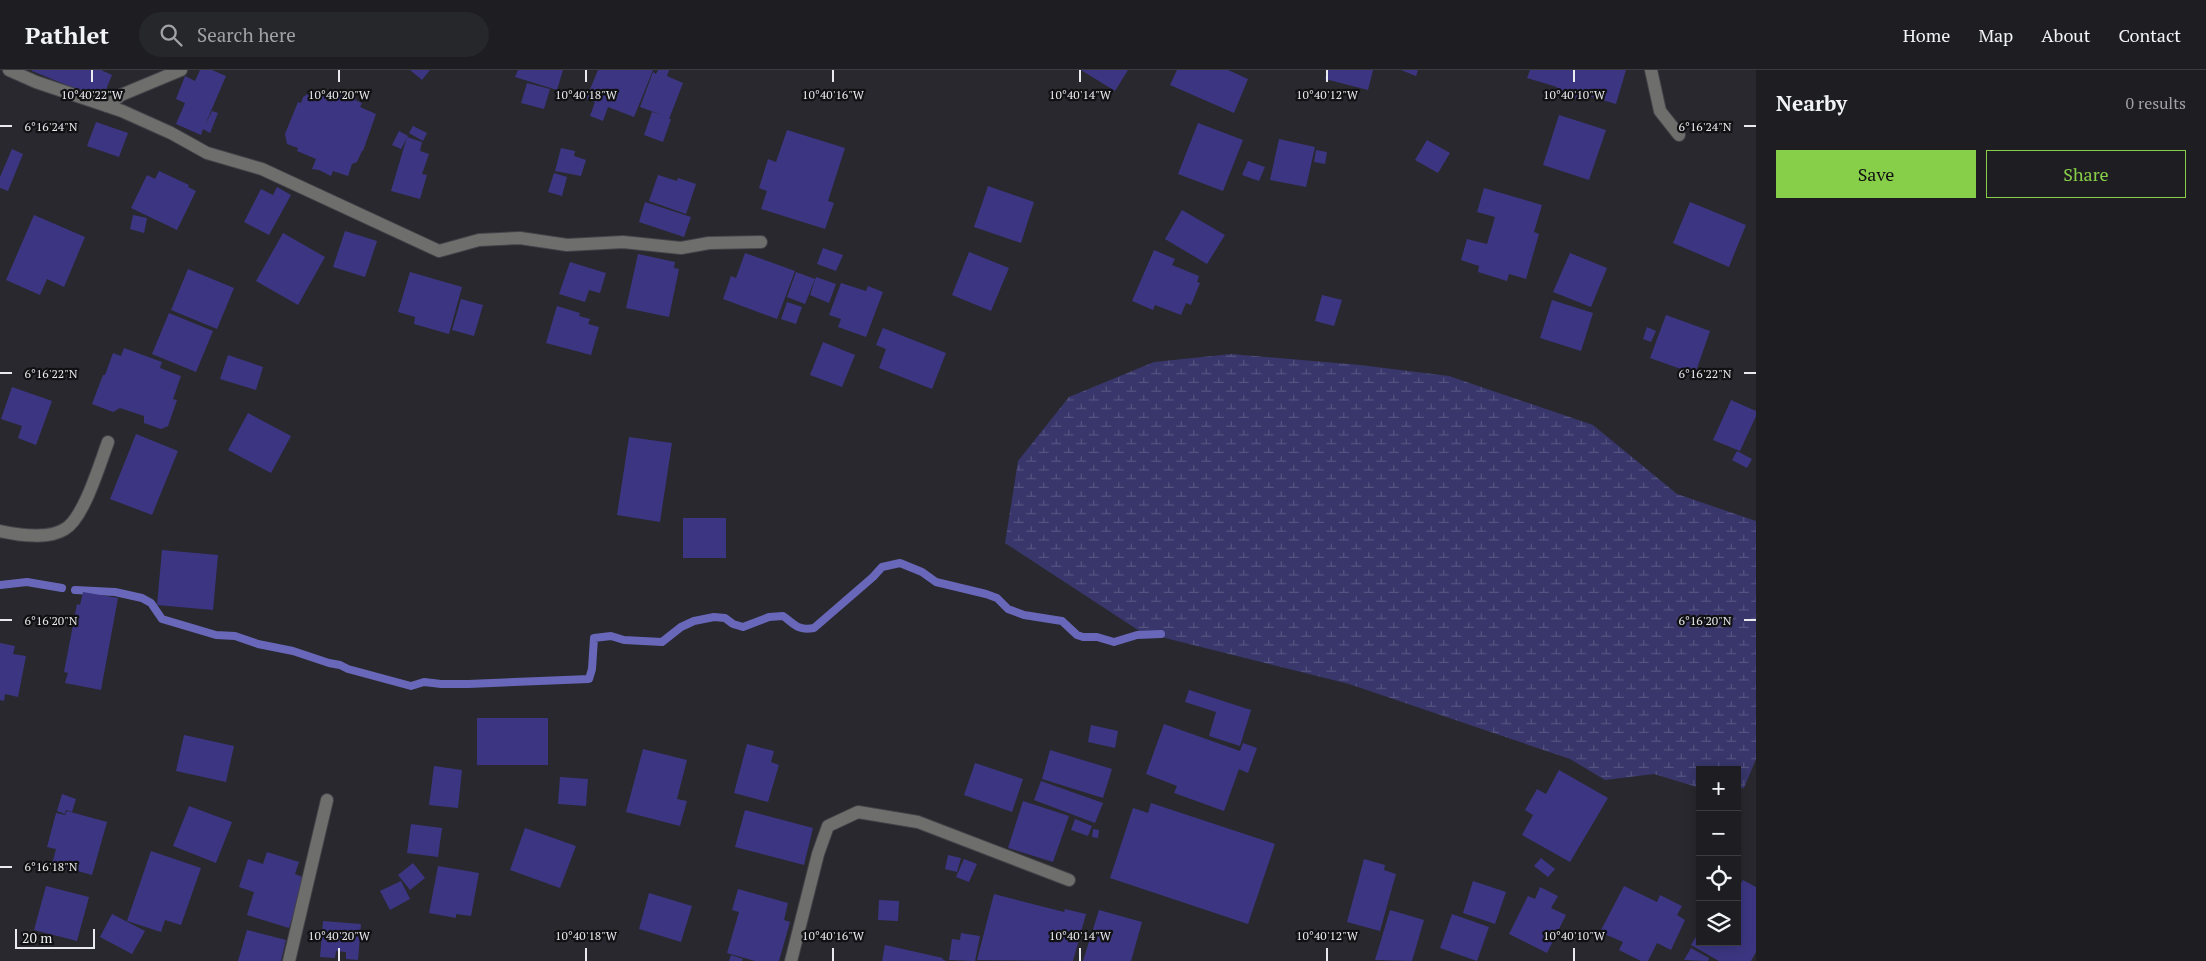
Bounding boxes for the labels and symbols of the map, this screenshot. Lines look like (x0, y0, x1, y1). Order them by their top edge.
text: 10°40'22"W (61, 87, 124, 102)
text: 10°40'20"W (308, 87, 371, 102)
text: 10°40'18"W (555, 87, 618, 102)
text: 10°40'16"W (802, 87, 865, 102)
text: 10°40'14"W (1049, 87, 1112, 102)
text: 10°40'12"W (1296, 87, 1359, 102)
text: 10°40'10"W (1543, 87, 1606, 102)
text: 6°16'24"N (24, 119, 78, 134)
text: 6°16'24"N (1678, 119, 1732, 134)
text: 6°16'22"N (24, 366, 78, 381)
text: 6°16'22"N (1678, 366, 1732, 381)
text: 6°16'20"N (24, 613, 78, 628)
text: 6°16'20"N (1678, 613, 1732, 628)
text: 6°16'18"N (24, 859, 78, 874)
scale bar (15, 926, 95, 949)
text: 10°40'20"W (308, 928, 371, 943)
text: 10°40'18"W (555, 928, 618, 943)
text: 10°40'16"W (802, 928, 865, 943)
text: 10°40'14"W (1049, 928, 1112, 943)
text: 10°40'12"W (1296, 928, 1359, 943)
text: 10°40'10"W (1543, 928, 1606, 943)

